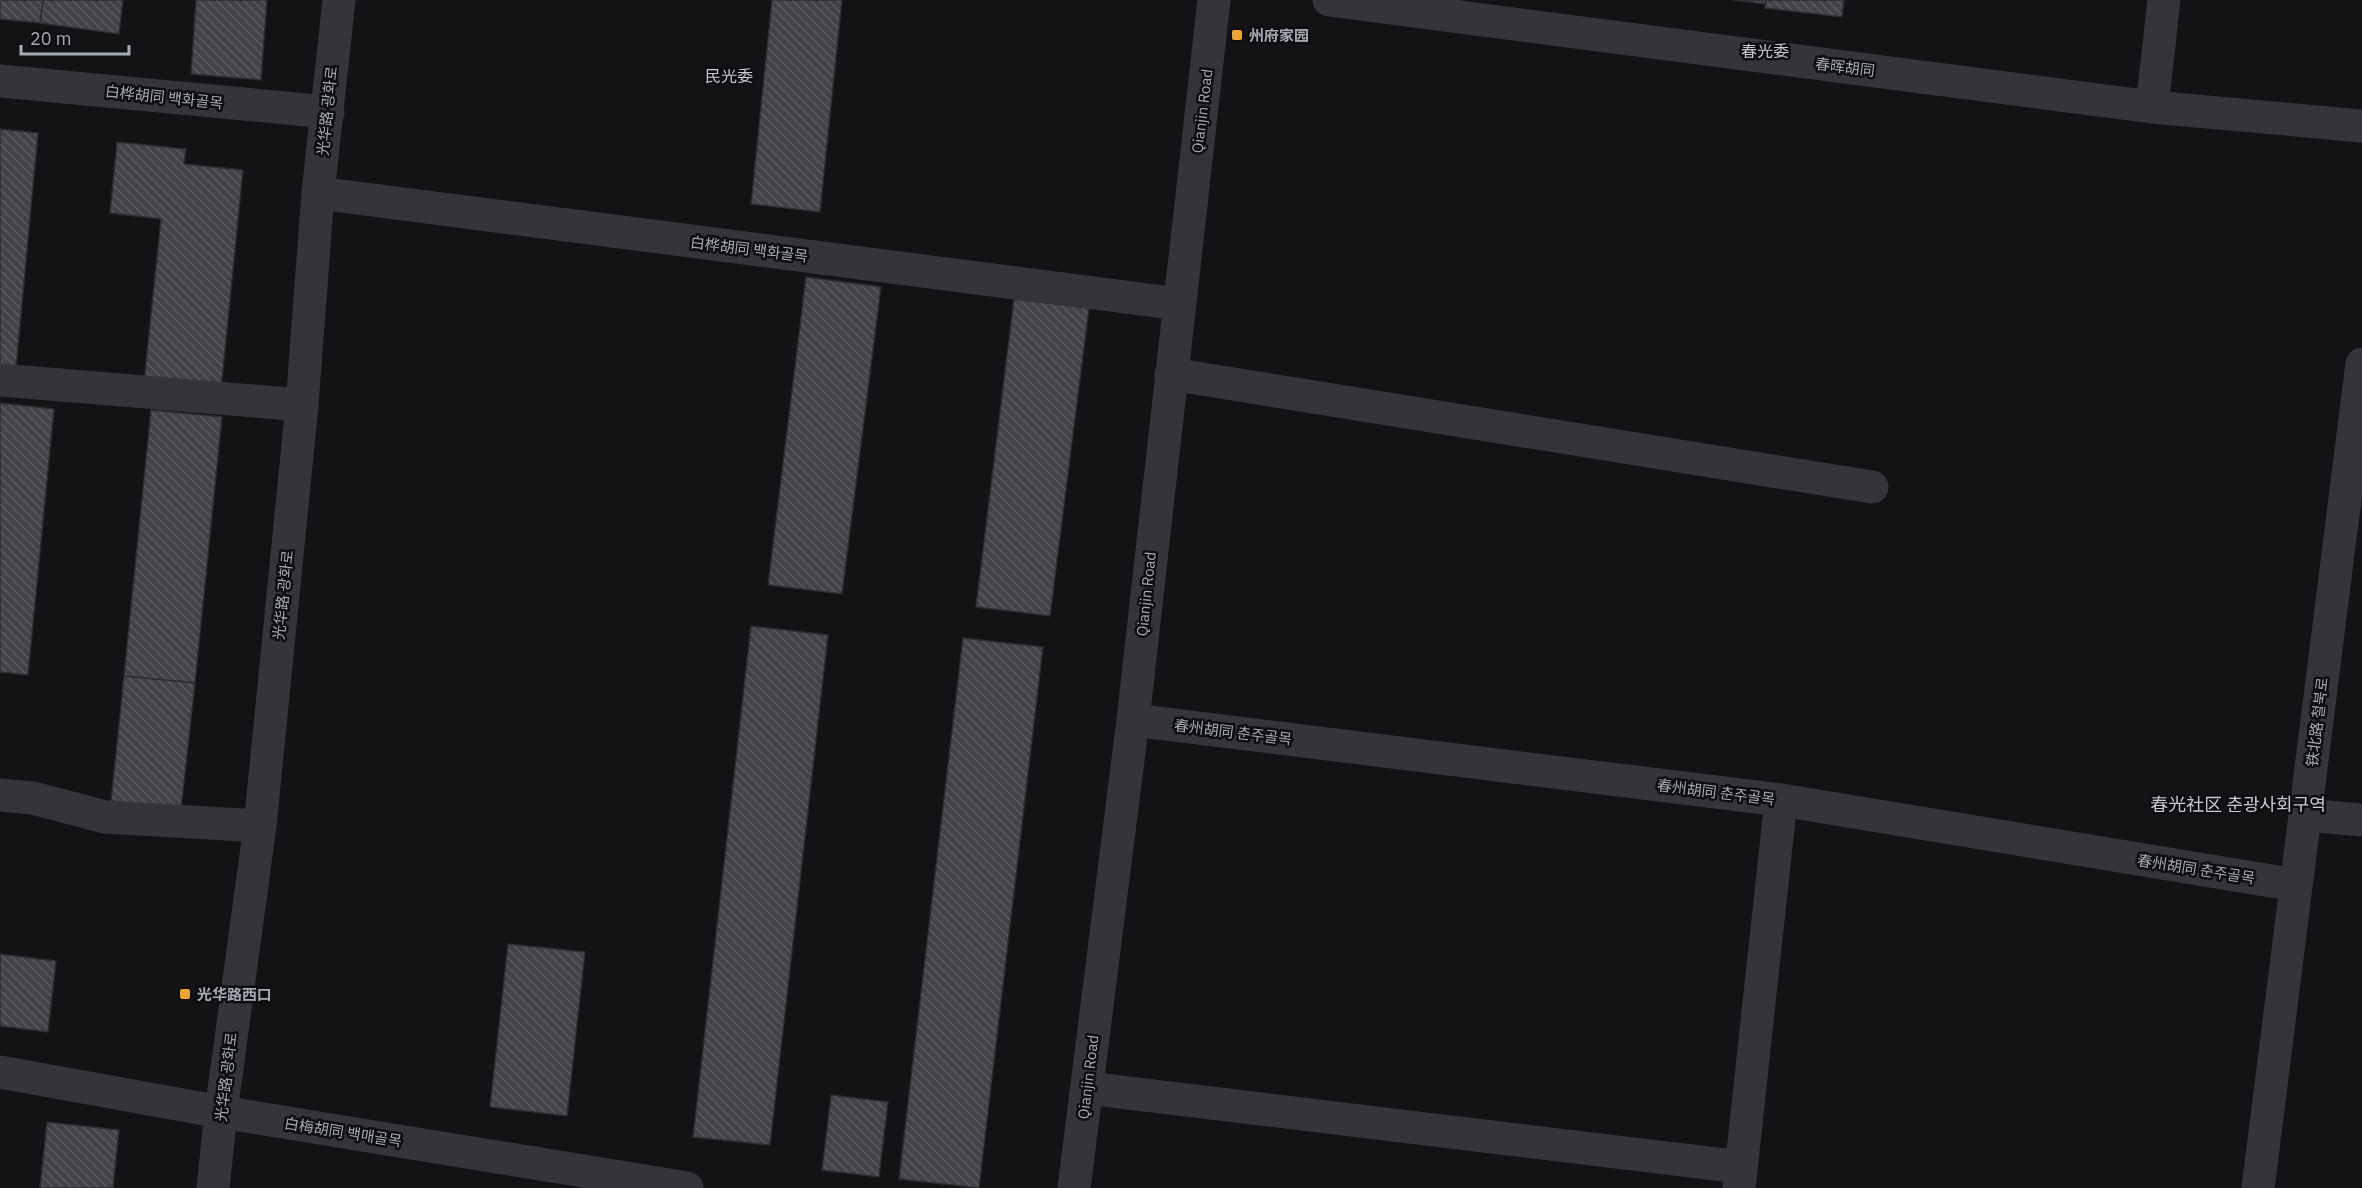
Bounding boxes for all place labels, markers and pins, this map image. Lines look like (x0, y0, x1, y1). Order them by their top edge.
place label: 州府家园 (1249, 26, 1309, 45)
marker: 州府家园 (1230, 28, 1244, 42)
place label: 光华路西口 (197, 985, 272, 1004)
marker: 光华路西口 (178, 987, 192, 1001)

